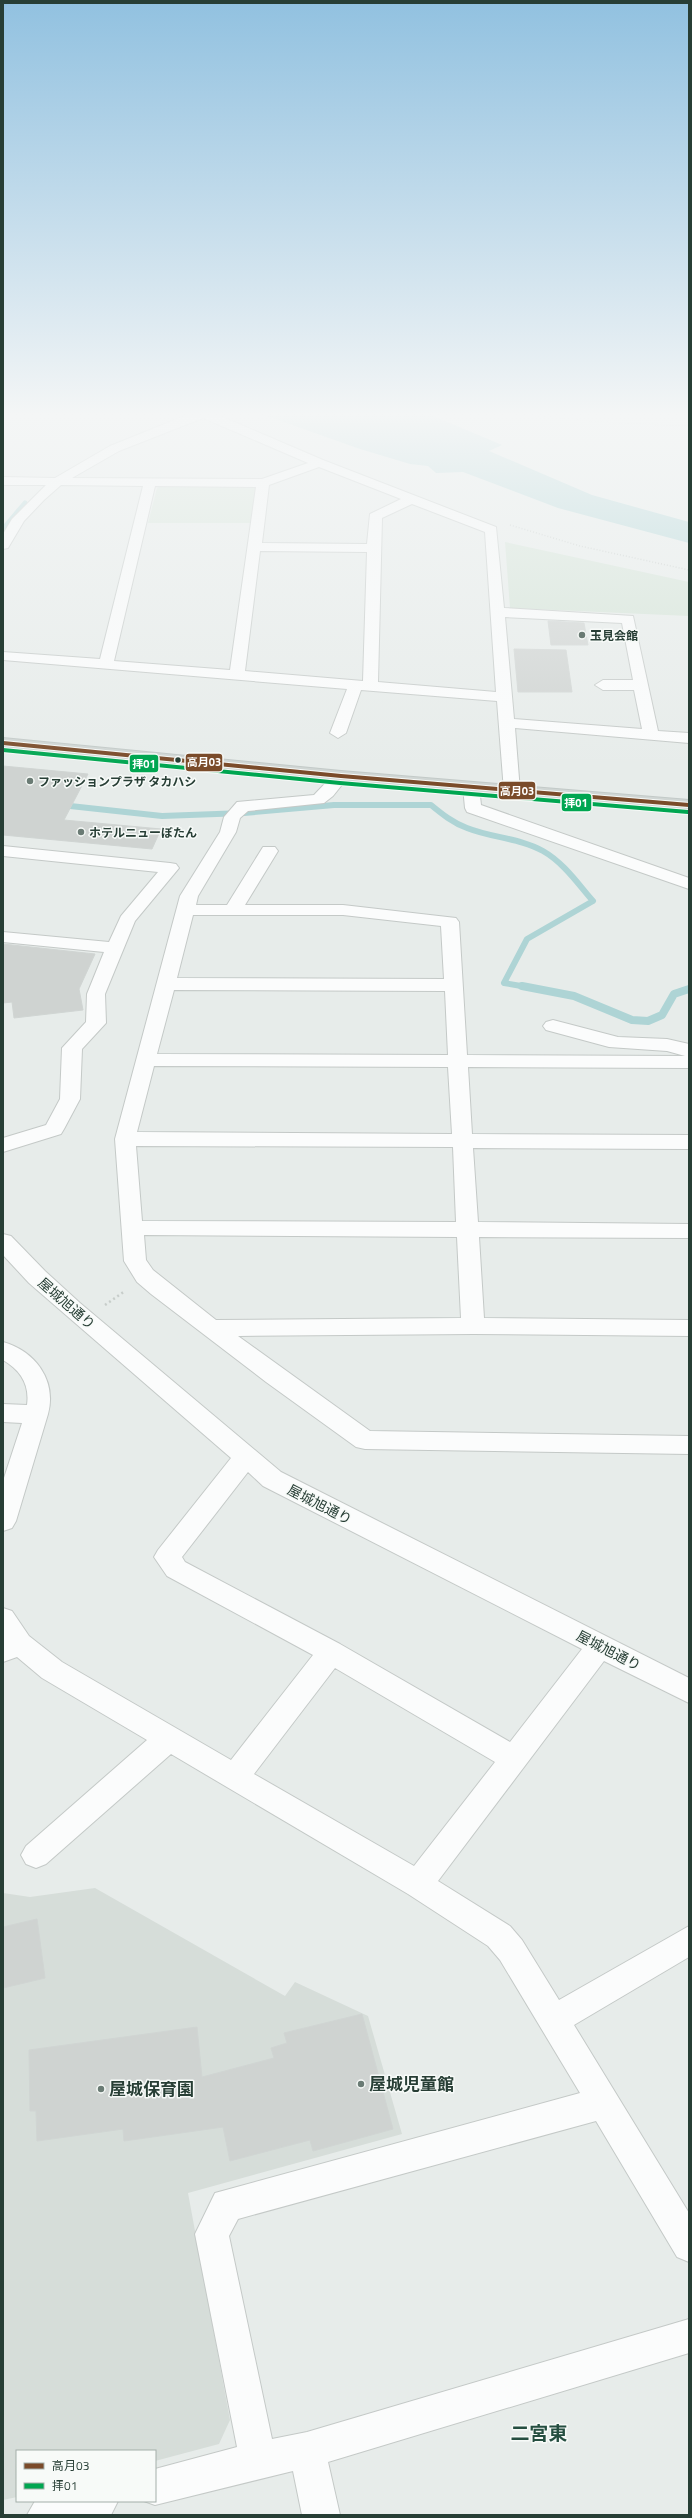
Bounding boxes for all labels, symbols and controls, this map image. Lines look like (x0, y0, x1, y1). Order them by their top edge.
place label: 玉見会館 (590, 626, 638, 645)
marker: 玉見会館 (577, 630, 587, 640)
line badge: 高月03 (185, 753, 223, 772)
line badge: 拝01 (129, 754, 159, 773)
text: 高月03 (187, 754, 221, 770)
unlabelled marker (173, 755, 183, 765)
text: 拝01 (132, 756, 156, 772)
place label: ファッションプラザ タカハシ (38, 772, 196, 791)
marker: ファッションプラザ タカハシ (25, 776, 35, 786)
line badge: 高月03 (498, 781, 536, 800)
text: 高月03 (500, 783, 534, 799)
line badge: 拝01 (561, 793, 592, 812)
text: 拝01 (564, 795, 588, 811)
place label: ホテルニューぼたん (89, 823, 197, 842)
marker: ホテルニューぼたん (76, 827, 86, 837)
street label: 屋城旭通り (34, 1272, 100, 1334)
street label: 屋城旭通り (284, 1479, 356, 1529)
street label: 屋城旭通り (573, 1625, 645, 1675)
place label: 屋城児童館 (369, 2071, 454, 2097)
place label: 屋城保育園 (109, 2076, 194, 2102)
marker: 屋城児童館 (356, 2079, 366, 2089)
marker: 屋城保育園 (96, 2084, 106, 2094)
district label: 二宮東 (510, 2418, 568, 2447)
legend (16, 2450, 156, 2502)
text: 高月03 (52, 2456, 89, 2475)
text: 拝01 (52, 2476, 77, 2495)

